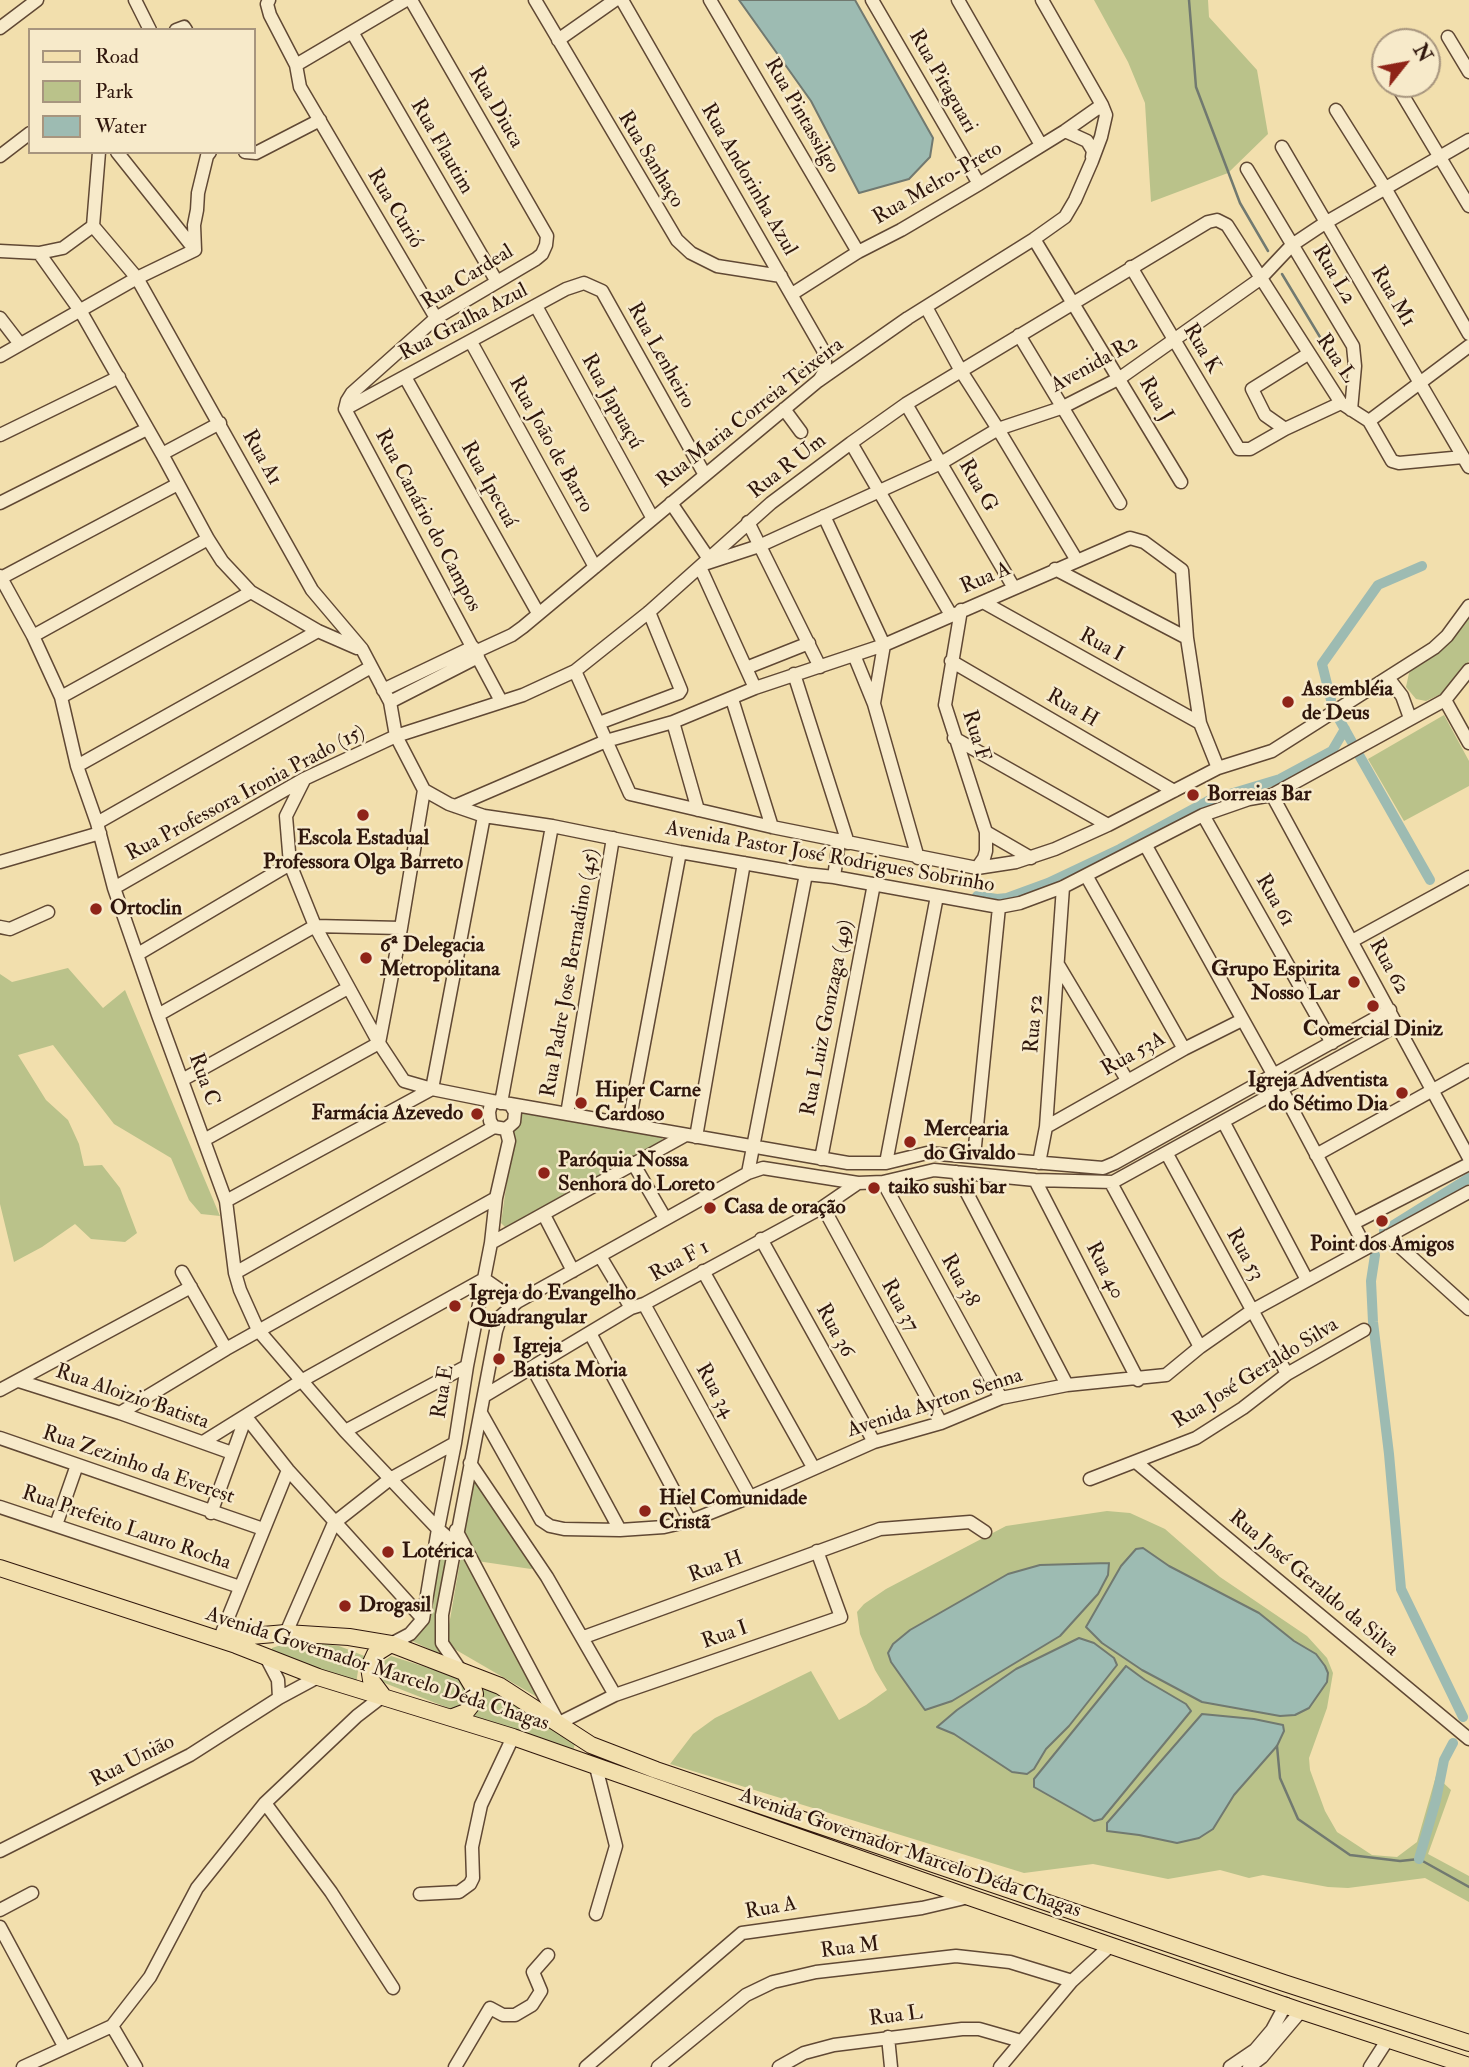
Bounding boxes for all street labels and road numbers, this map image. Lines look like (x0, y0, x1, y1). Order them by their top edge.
street label: Rua Pitaguari (902, 26, 982, 138)
street label: Rua Pintassilgo (758, 54, 844, 178)
street label: Rua Diuca (462, 63, 528, 153)
street label: Rua Flautim (404, 95, 478, 199)
street label: Rua Andorinha Azul (694, 100, 802, 260)
street label: Rua Sanhaço (611, 107, 689, 213)
street label: Rua Melro-Preto (869, 137, 1007, 231)
street label: Rua Curió (360, 165, 428, 253)
street label: Rua Cardeal (417, 240, 519, 316)
street label: Rua L2 (1306, 241, 1360, 309)
street label: Rua M1 (1364, 262, 1420, 332)
street label: Rua Gralha Azul (395, 279, 533, 367)
street label: Rua Lenheiro (621, 299, 699, 413)
street label: Rua K (1176, 320, 1226, 378)
street label: Rua L (1309, 330, 1361, 388)
street label: Avenida R2 (1047, 331, 1143, 399)
street label: Rua Maria Correia Teixeira (653, 333, 849, 495)
street label: Rua Japuaçú (575, 350, 647, 454)
street label: Rua João de Barro (502, 373, 598, 517)
street label: Rua J (1132, 373, 1178, 427)
street label: Rua A1 (236, 426, 286, 490)
street label: Rua Canário do Campos (368, 426, 486, 616)
street label: Rua R Um (744, 429, 832, 505)
street label: Rua Ipecuá (454, 438, 522, 532)
street label: Rua G (952, 455, 1002, 517)
street label: Rua A (957, 557, 1015, 601)
street label: Rua I (1074, 624, 1128, 668)
street label: Rua H (1041, 684, 1103, 734)
street label: Rua F (955, 707, 995, 765)
street label: Rua Professora Ironia Prado (15) (122, 720, 370, 868)
street label: Avenida Pastor José Rodrigues Sobrinho (664, 817, 996, 899)
street label: Rua Padre Jose Bernadino (45) (537, 847, 605, 1099)
street label: Rua 61 (1249, 870, 1299, 932)
street label: Rua Luiz Gonzaga (49) (797, 918, 859, 1118)
street label: Rua 62 (1362, 935, 1414, 999)
street label: Rua 52 (1020, 994, 1050, 1054)
street label: Rua 53A (1098, 1027, 1170, 1083)
street label: Rua C (182, 1050, 224, 1110)
street label: Rua 53 (1219, 1224, 1269, 1286)
street label: Rua F 1 (646, 1236, 714, 1288)
street label: Rua 40 (1079, 1238, 1129, 1304)
street label: Rua 38 (934, 1250, 984, 1312)
street label: Rua 37 (874, 1275, 924, 1337)
street label: Rua 36 (809, 1300, 859, 1362)
street label: Rua José Geraldo Silva (1169, 1313, 1343, 1435)
street label: Rua Aloizio Batista (52, 1360, 212, 1436)
street label: Rua 34 (689, 1360, 739, 1422)
street label: Rua E (427, 1363, 461, 1421)
street label: Avenida Ayrton Senna (844, 1364, 1026, 1444)
street label: Rua Zezinho da Everest (39, 1421, 237, 1511)
street label: Rua Prefeito Lauro Rocha (18, 1481, 234, 1577)
street label: Rua José Geraldo da Silva (1223, 1506, 1403, 1662)
street label: Rua H (685, 1547, 747, 1589)
street label: Avenida Governador Marcelo Déda Chagas (202, 1602, 552, 1738)
street label: Rua I (699, 1616, 751, 1656)
street label: Rua União (87, 1730, 179, 1794)
street label: Avenida Governador Marcelo Déda Chagas (736, 1784, 1084, 1924)
street label: Rua A (743, 1892, 799, 1926)
street label: Rua M (819, 1933, 881, 1965)
street label: Rua L (868, 2001, 924, 2033)

